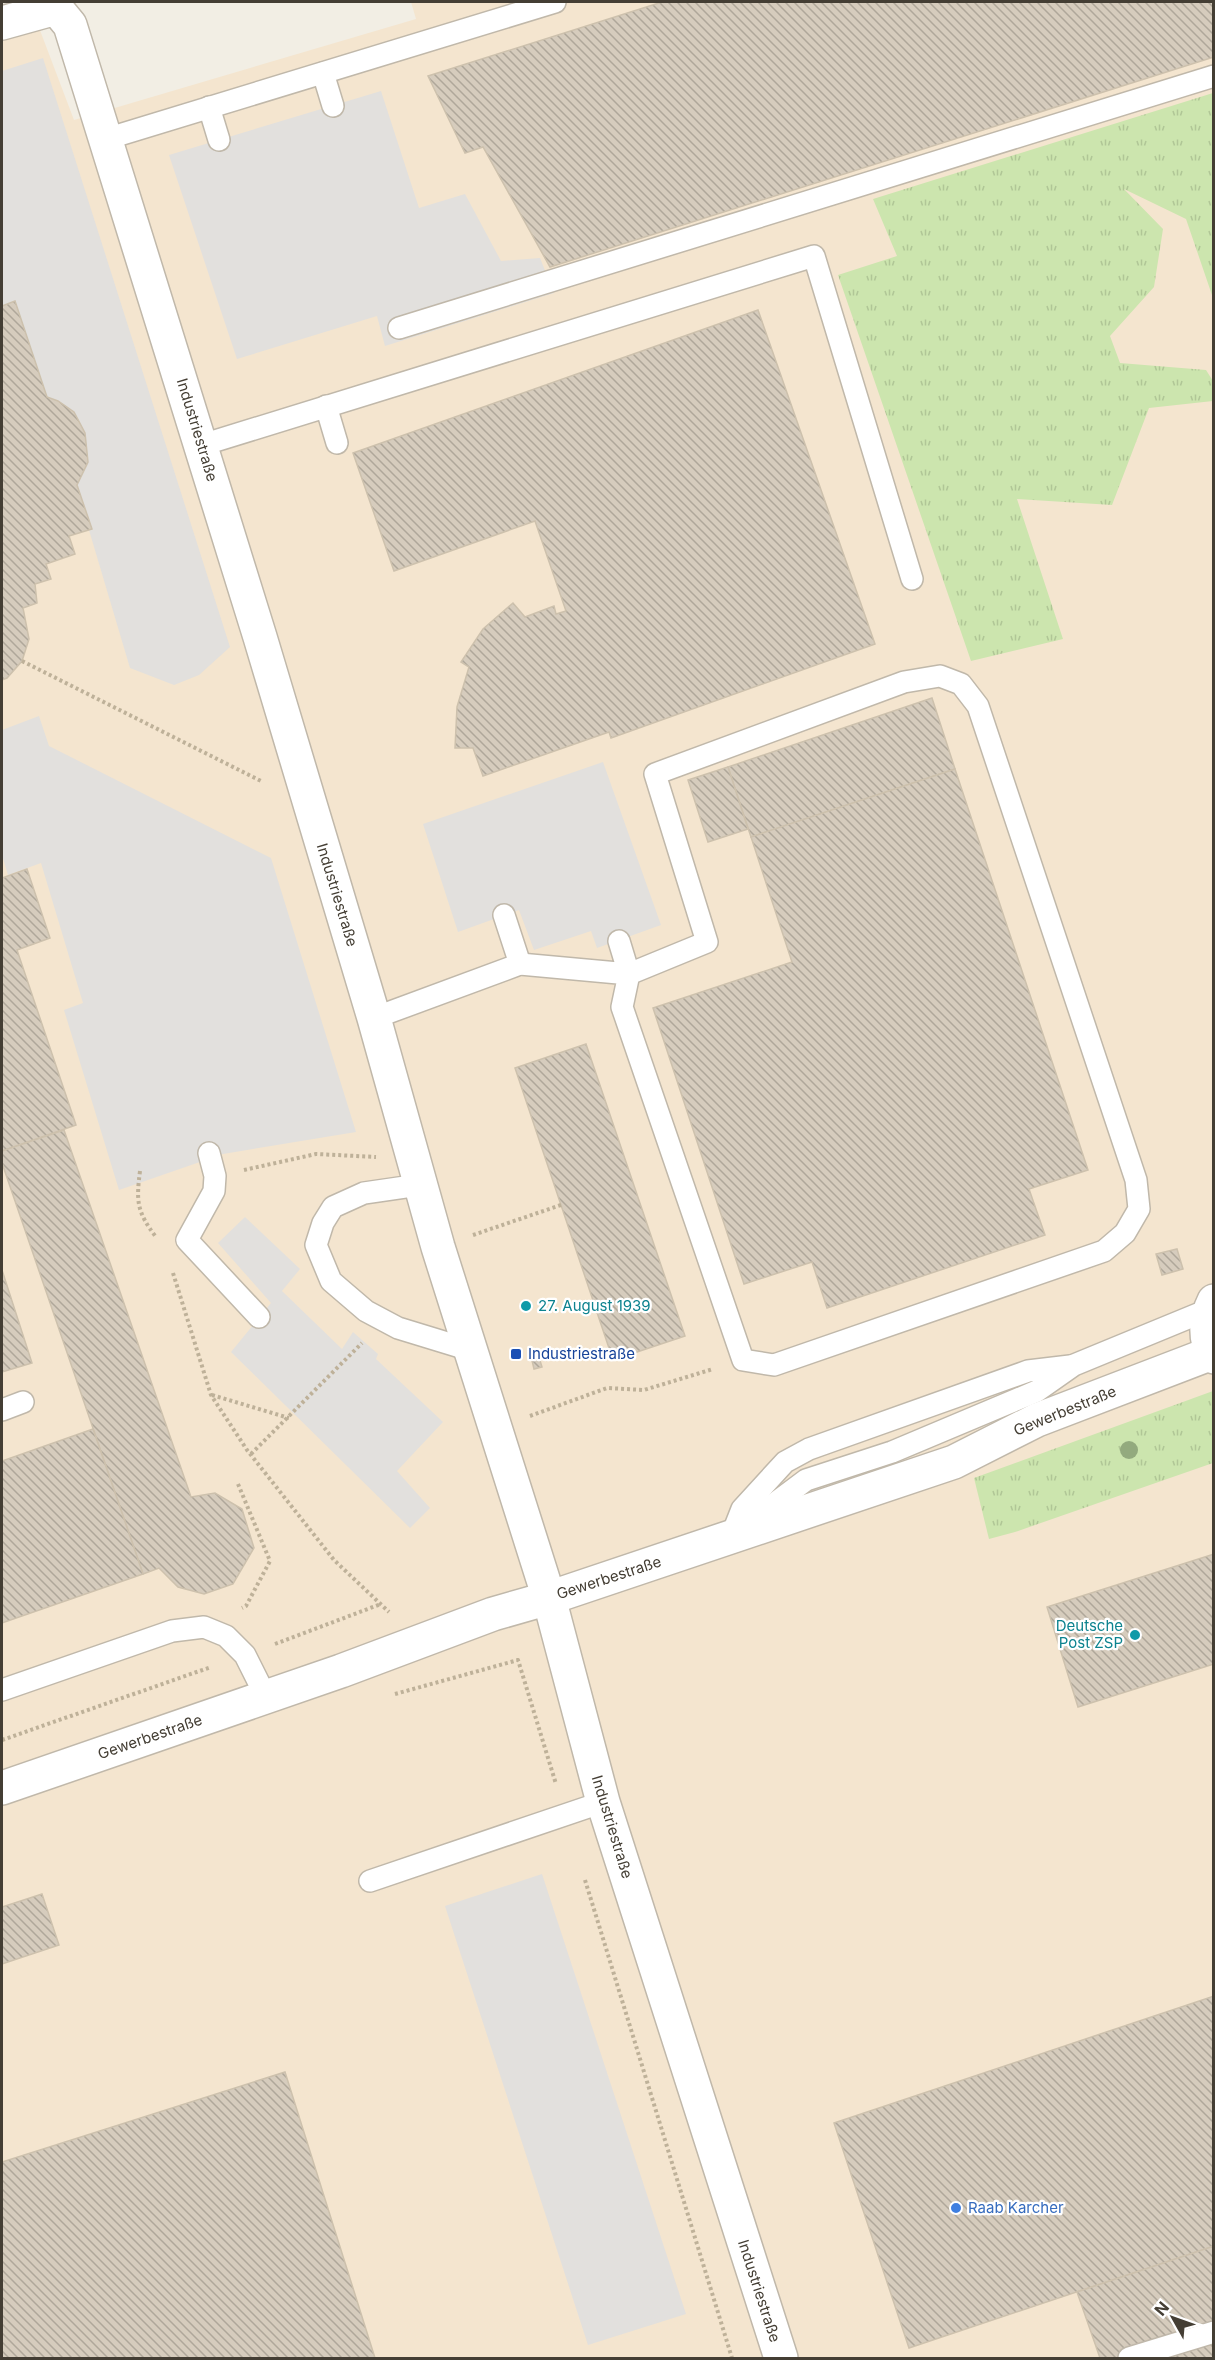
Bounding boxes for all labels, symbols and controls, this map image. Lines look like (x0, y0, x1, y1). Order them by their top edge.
street label: Industriestraße (173, 376, 222, 484)
street label: Industriestraße (313, 841, 362, 949)
place label: 27. August 1939 (538, 1296, 651, 1315)
marker: 27. August 1939 (519, 1299, 533, 1313)
place label: Industriestraße (528, 1344, 635, 1363)
marker: Industriestraße (509, 1347, 523, 1361)
street label: Gewerbestraße (1011, 1381, 1119, 1440)
street label: Gewerbestraße (554, 1552, 664, 1603)
place label: Deutsche Post ZSP (1056, 1616, 1123, 1652)
marker: Deutsche Post ZSP (1128, 1628, 1142, 1642)
street label: Gewerbestraße (95, 1710, 205, 1763)
street label: Industriestraße (588, 1773, 637, 1881)
place label: Raab Karcher (968, 2198, 1064, 2217)
marker: Raab Karcher (949, 2201, 963, 2215)
street label: Industriestraße (734, 2237, 785, 2345)
north arrow (1143, 2288, 1203, 2348)
text: N (1150, 2297, 1173, 2319)

